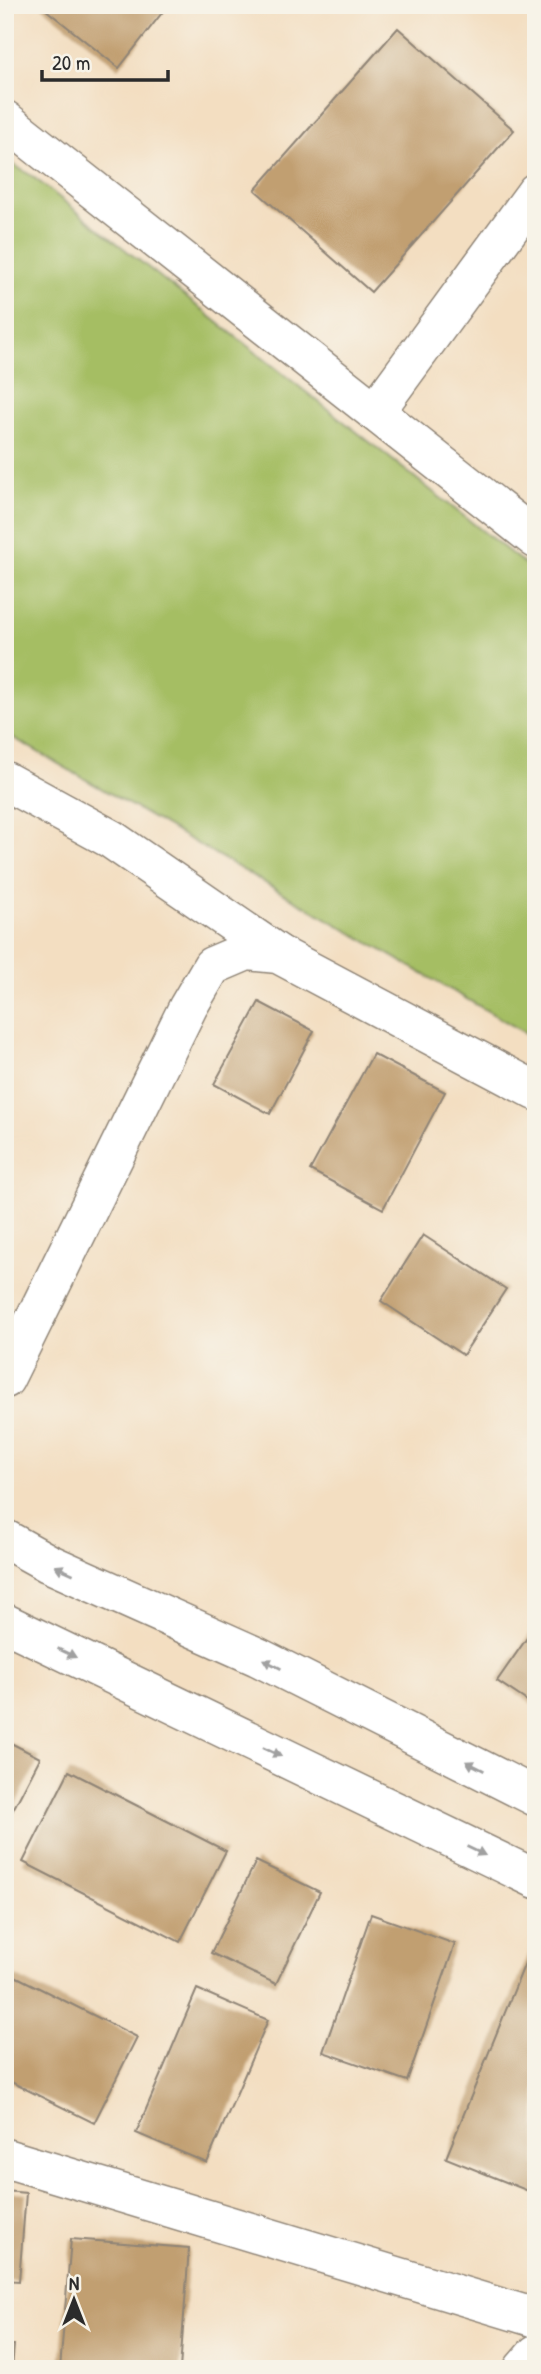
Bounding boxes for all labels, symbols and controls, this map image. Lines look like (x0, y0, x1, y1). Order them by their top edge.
scale bar (42, 38, 168, 82)
text: 20 m (52, 48, 90, 77)
one-way arrow (54, 1564, 75, 1575)
one-way arrow (57, 1647, 77, 1658)
one-way arrow (261, 1658, 281, 1670)
one-way arrow (262, 1746, 282, 1757)
one-way arrow (465, 1761, 485, 1772)
one-way arrow (466, 1845, 486, 1856)
north arrow (38, 2266, 108, 2336)
text: N (69, 2270, 79, 2296)

